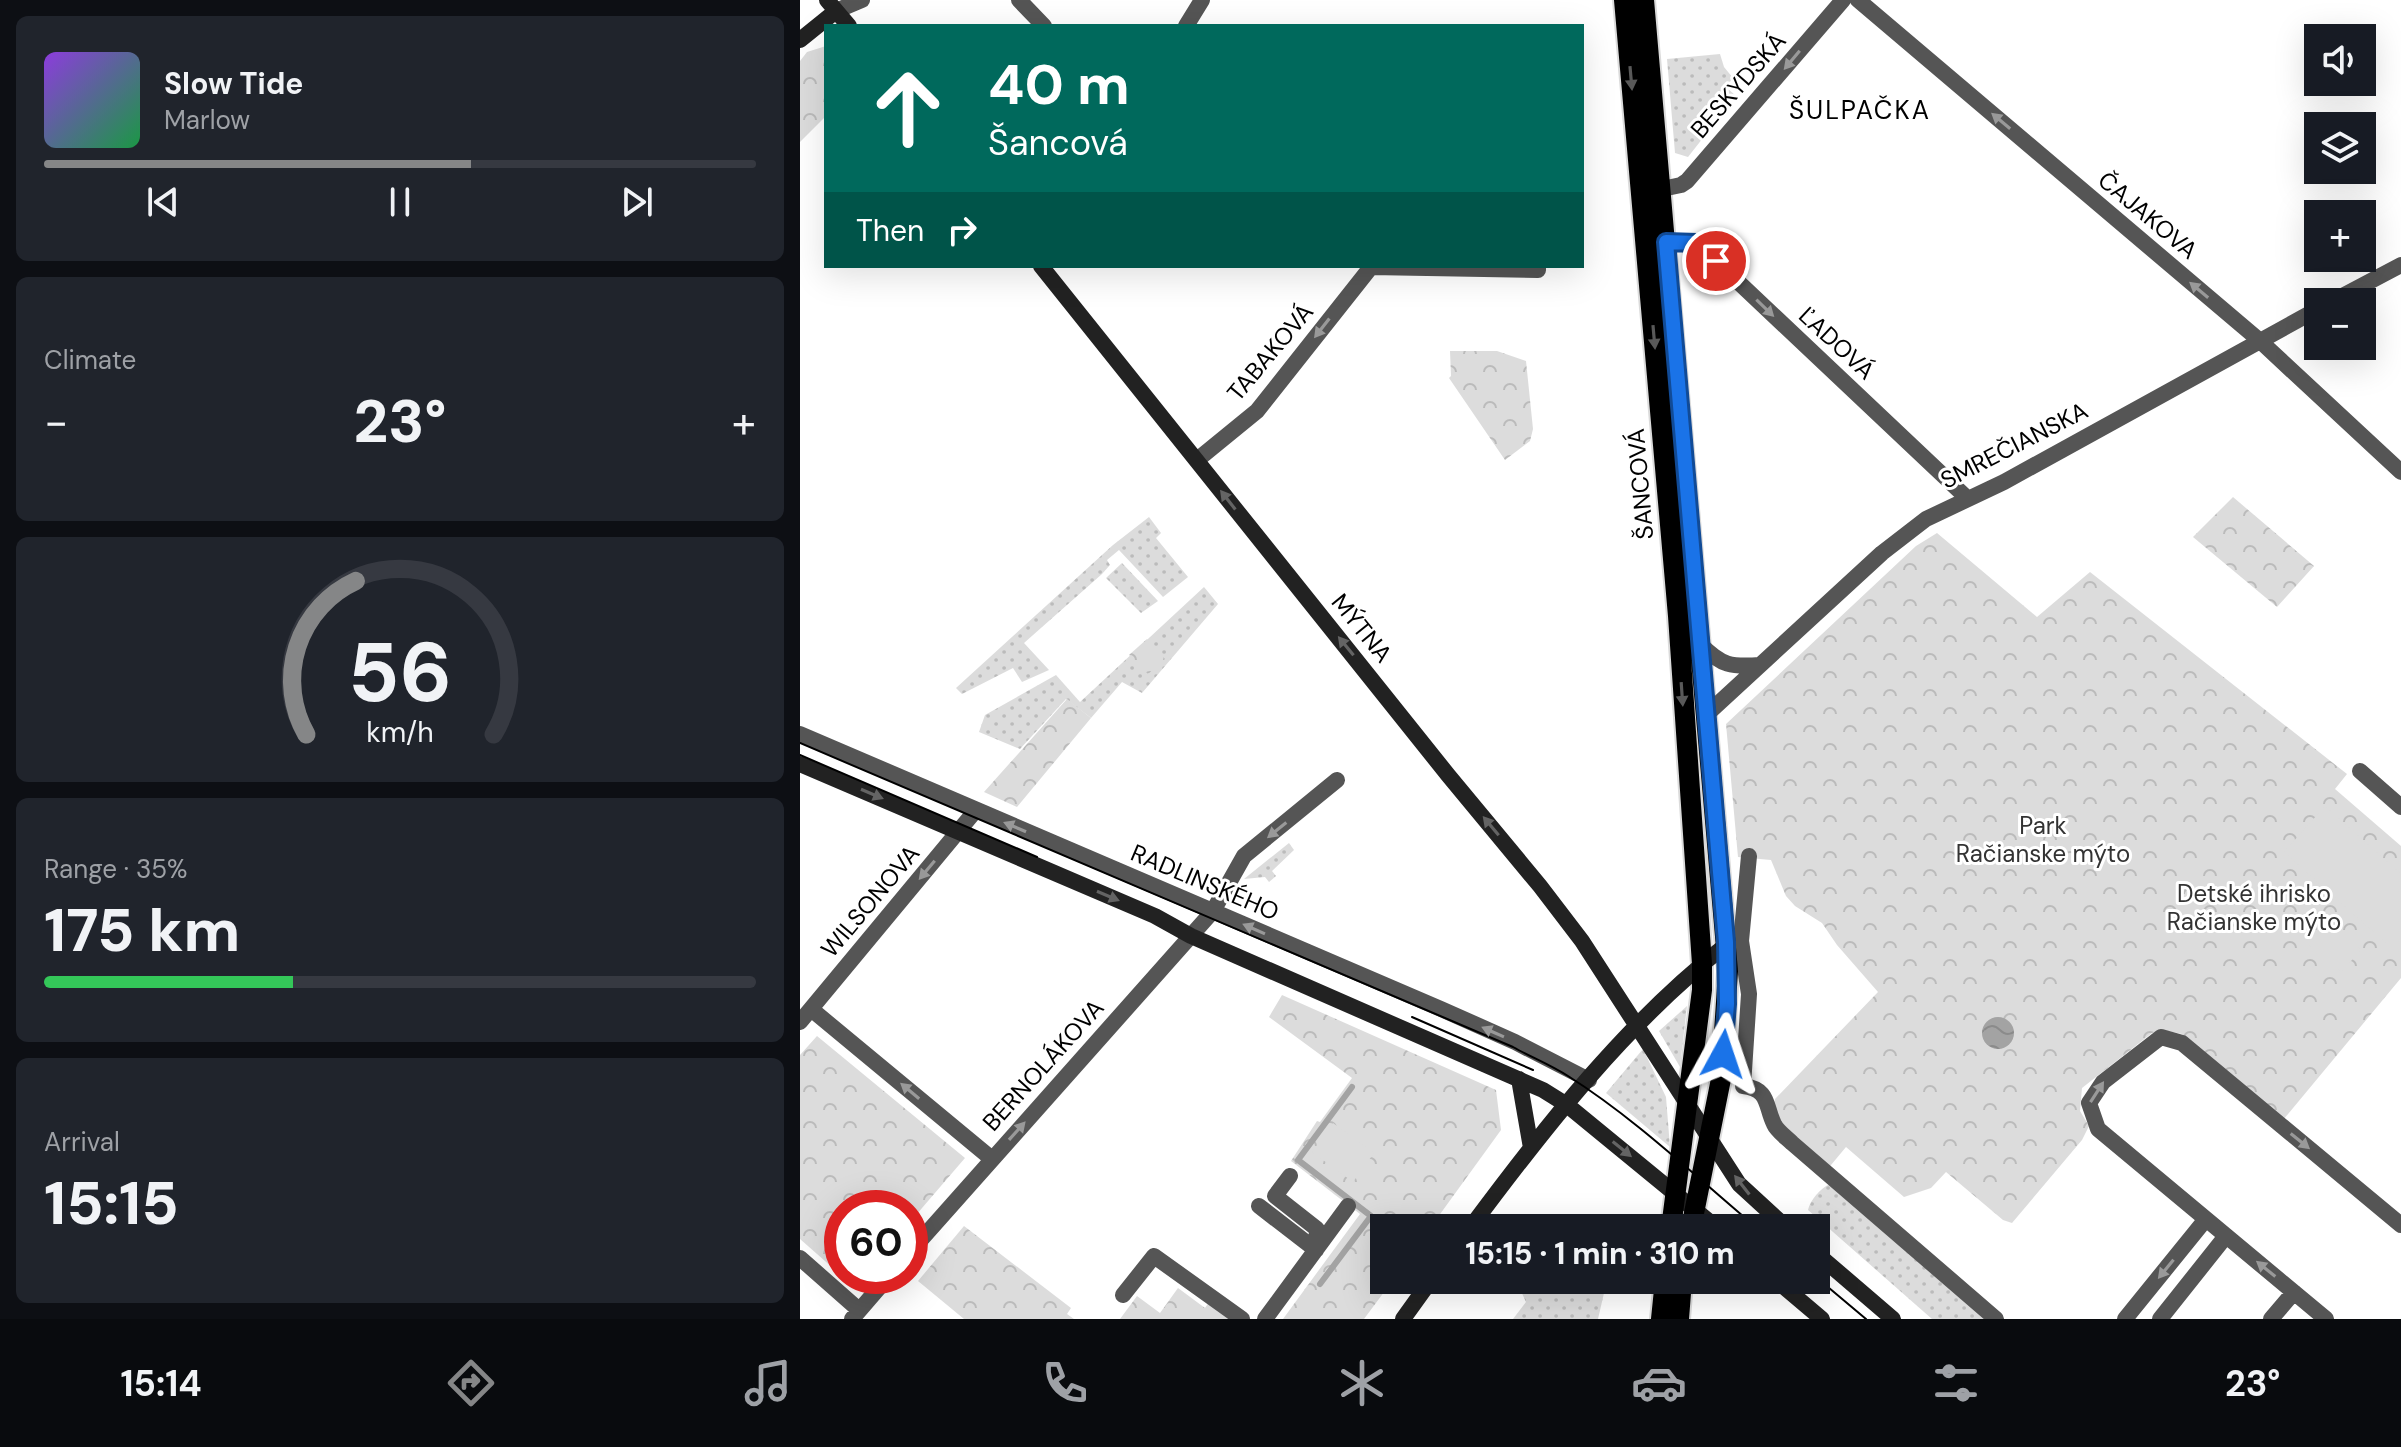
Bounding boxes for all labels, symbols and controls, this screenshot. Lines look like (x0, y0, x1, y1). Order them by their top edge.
map controls (2304, 24, 2376, 360)
button: sound (2304, 24, 2376, 96)
street label: BESKYDSKÁ (1684, 26, 1792, 144)
text: 40 m (988, 48, 1130, 121)
one-way arrow (1784, 49, 1801, 69)
icon: ahead (856, 56, 960, 160)
text: Slow Tide (164, 64, 303, 103)
one-way arrow (1625, 66, 1638, 91)
district label: ŠULPAČKA (1789, 93, 1931, 127)
text: Marlow (164, 103, 250, 137)
button: layers (2304, 112, 2376, 184)
one-way arrow (1991, 113, 2011, 131)
text: Šancová (988, 119, 1128, 166)
street label: ČAJAKOVA (2092, 164, 2204, 266)
icon: previous (141, 180, 185, 224)
icon: pause (378, 180, 422, 224)
icon: next (615, 180, 659, 224)
button: + (2304, 200, 2376, 272)
icon: right (940, 208, 984, 252)
text: Then (856, 211, 924, 250)
pin (1682, 227, 1750, 295)
icon: arrive (1694, 239, 1738, 283)
one-way arrow (2190, 282, 2210, 299)
button: − (2304, 288, 2376, 360)
street label: TABAKOVÁ (1220, 297, 1320, 407)
one-way arrow (1755, 299, 1774, 317)
street label: ĽADOVÁ (1793, 300, 1882, 386)
one-way arrow (1315, 318, 1331, 338)
one-way arrow (1647, 325, 1660, 350)
text: Climate (44, 343, 136, 377)
text: 23° (354, 382, 446, 461)
text: − (44, 393, 68, 451)
text: + (732, 393, 756, 451)
street label: SMREČIANSKA (1935, 395, 2093, 495)
street label: ŠANCOVÁ (1620, 427, 1660, 541)
one-way arrow (1221, 490, 1237, 510)
street label: MÝTNA (1325, 587, 1399, 669)
text: 56 (348, 618, 452, 727)
one-way arrow (1338, 636, 1355, 656)
one-way arrow (1676, 682, 1689, 707)
text: km/h (366, 715, 434, 752)
one-way arrow (860, 788, 883, 801)
park label: Park Račianske mýto (1956, 810, 2130, 869)
one-way arrow (1483, 816, 1499, 836)
one-way arrow (1003, 820, 1027, 833)
one-way arrow (1267, 821, 1287, 838)
street label: RADLINSKÉHO (1126, 837, 1284, 927)
street label: WILSONOVA (814, 838, 926, 964)
text: Range · 35% (44, 852, 188, 886)
one-way arrow (919, 860, 936, 880)
park label: Detské ihrisko Račianske mýto (2167, 878, 2341, 937)
one-way arrow (1096, 889, 1120, 902)
text: 175 km (44, 891, 240, 970)
one-way arrow (1243, 922, 1266, 936)
street label: BERNOLÁKOVA (976, 993, 1110, 1137)
position arrow (1681, 1012, 1765, 1096)
one-way arrow (1481, 1026, 1505, 1039)
one-way arrow (2089, 1081, 2104, 1102)
one-way arrow (900, 1083, 920, 1100)
one-way arrow (1007, 1121, 1025, 1140)
text: Arrival (44, 1125, 120, 1159)
one-way arrow (2290, 1132, 2310, 1149)
one-way arrow (1612, 1140, 1632, 1156)
text: 15:15 (44, 1164, 179, 1243)
one-way arrow (1734, 1175, 1750, 1195)
speed limit sign: 60 (824, 1190, 928, 1294)
text: 15:15 · 1 min · 310 m (1465, 1234, 1735, 1273)
one-way arrow (2158, 1259, 2175, 1279)
one-way arrow (2256, 1261, 2276, 1278)
icon: directions (443, 1355, 499, 1411)
icon: music (740, 1355, 796, 1411)
icon: phone (1037, 1355, 1093, 1411)
icon: climate (1334, 1355, 1390, 1411)
icon: car (1631, 1355, 1687, 1411)
icon: filters (1928, 1355, 1984, 1411)
text: 15:14 (121, 1360, 202, 1407)
text: 23° (2225, 1360, 2280, 1407)

